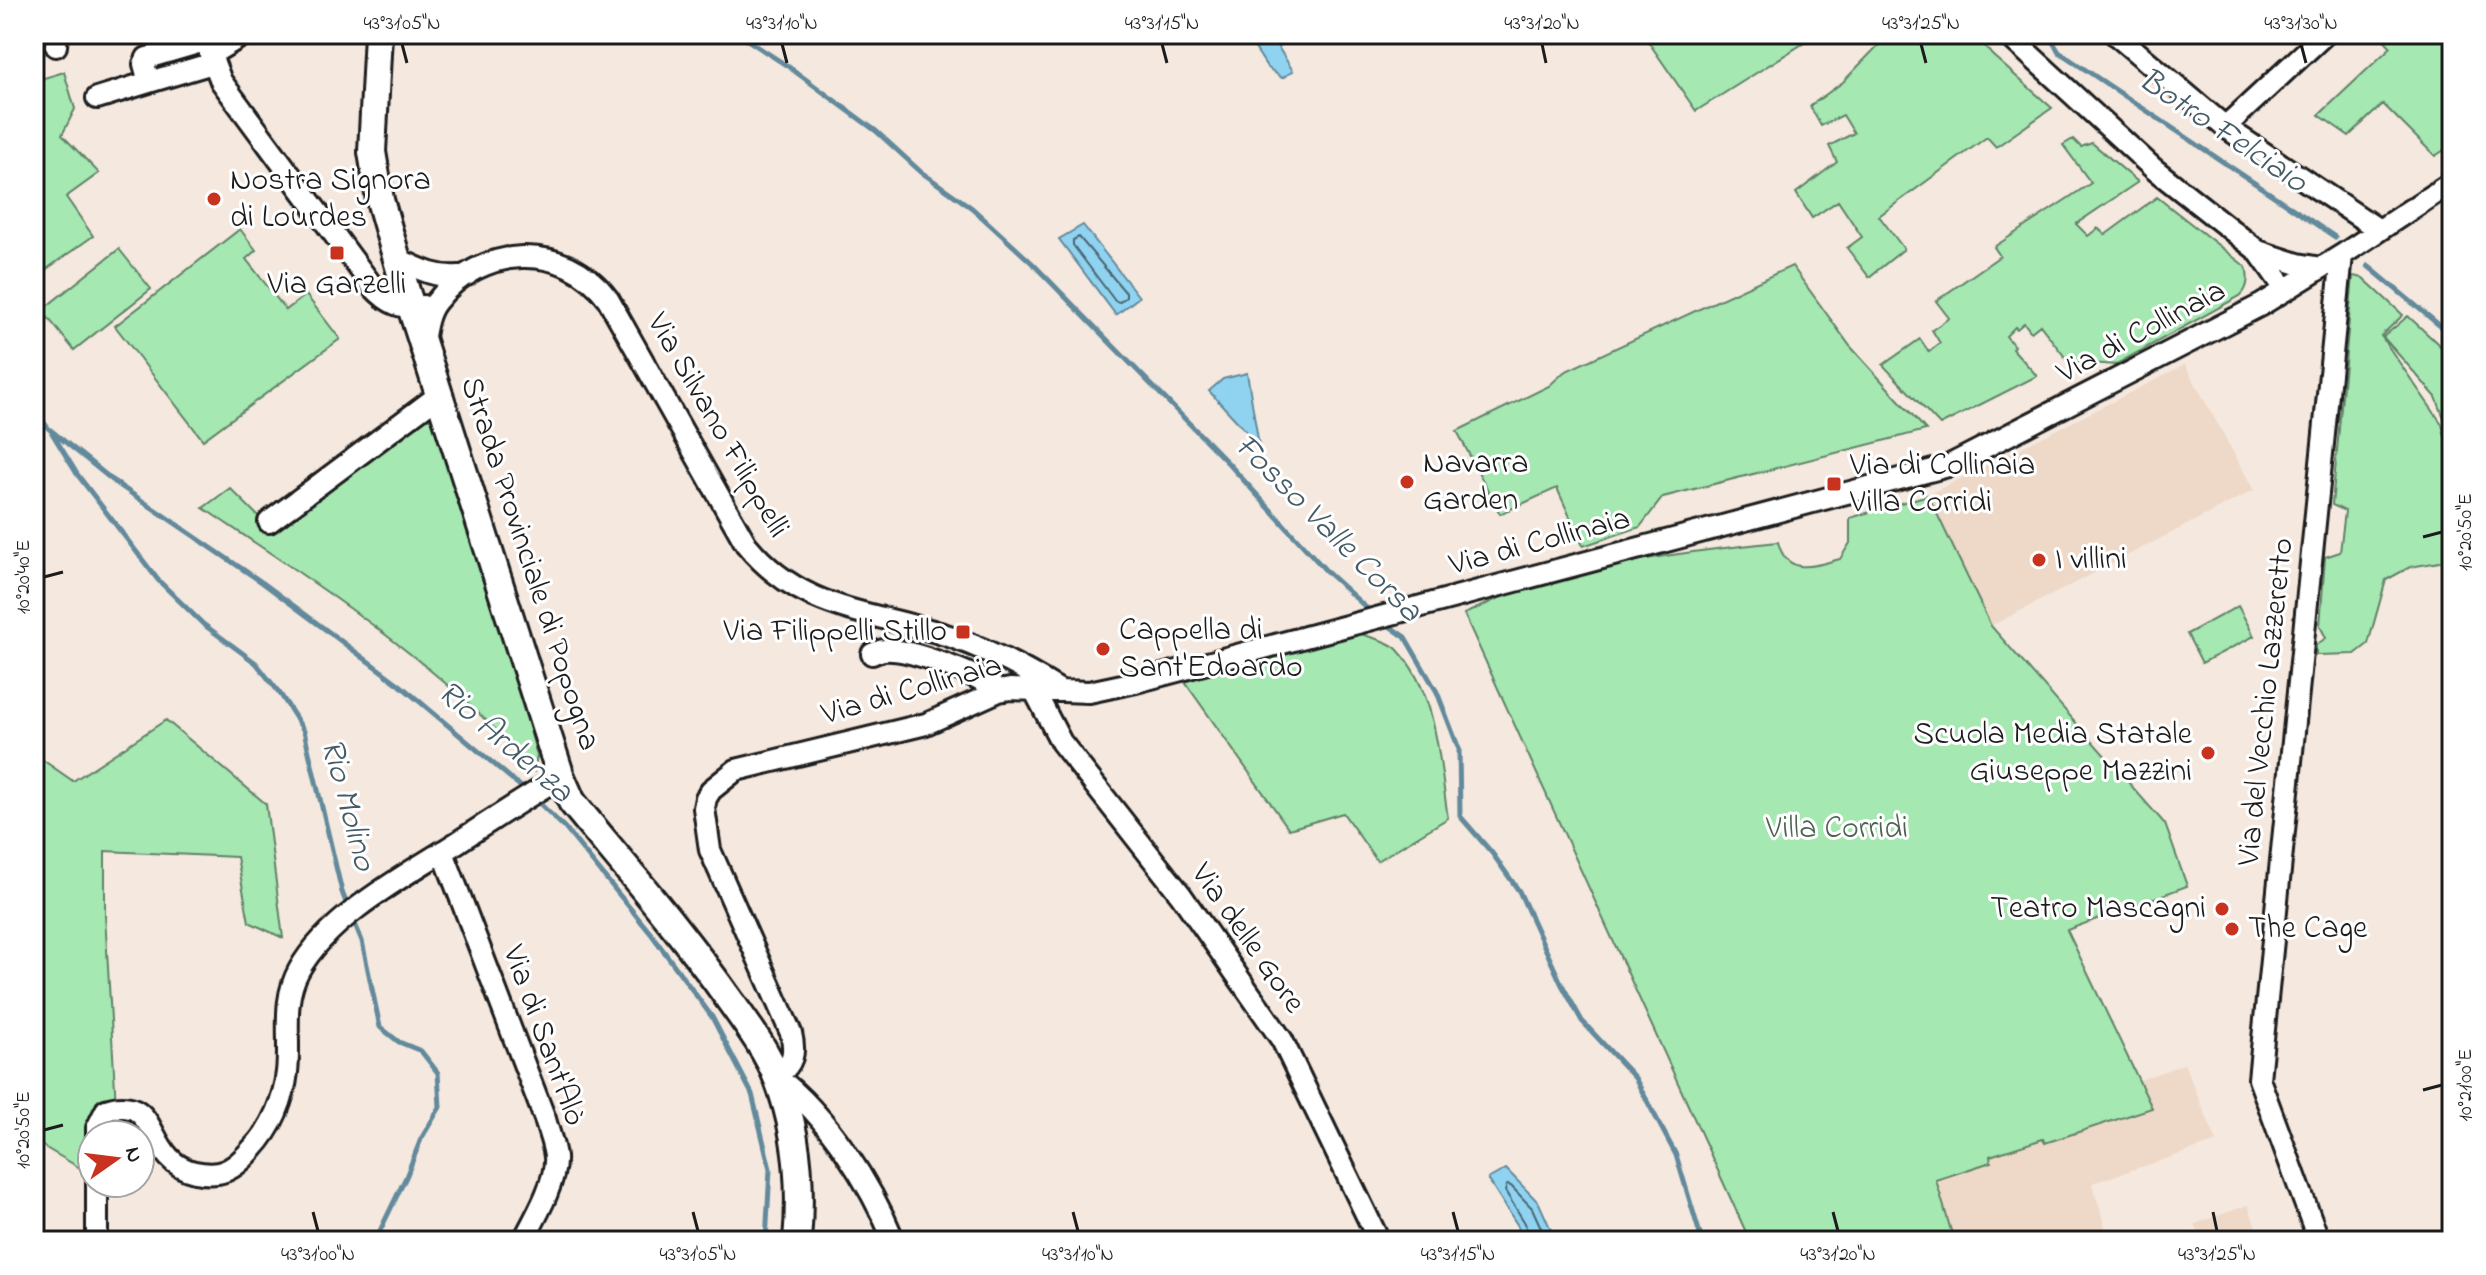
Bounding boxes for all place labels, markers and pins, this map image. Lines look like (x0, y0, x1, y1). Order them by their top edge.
place label: Nostra Signora di Lourdes (230, 158, 431, 242)
marker: Nostra Signora di Lourdes (205, 190, 223, 208)
marker: Via Garzelli (328, 244, 346, 262)
place label: Via Garzelli (266, 262, 407, 309)
place label: Navarra Garden (1423, 441, 1529, 525)
place label: Via di Collinaia Villa Corridi (1849, 443, 2035, 527)
marker: Navarra Garden (1398, 473, 1416, 491)
marker: Via di Collinaia Villa Corridi (1825, 475, 1843, 493)
place label: I villini (2055, 537, 2127, 584)
marker: I villini (2030, 551, 2048, 569)
place label: Cappella di Sant'Edoardo (1119, 608, 1303, 692)
place label: Via Filippelli Stillo (723, 609, 947, 656)
marker: Via Filippelli Stillo (954, 623, 972, 641)
marker: Cappella di Sant'Edoardo (1094, 640, 1112, 658)
place label: Scuola Media Statale Giuseppe Mazzini (1914, 712, 2193, 796)
marker: Scuola Media Statale Giuseppe Mazzini (2199, 744, 2217, 762)
place label: Teatro Mascagni (1990, 886, 2206, 933)
marker: Teatro Mascagni (2213, 900, 2231, 918)
place label: The Cage (2248, 906, 2368, 953)
marker: The Cage (2223, 920, 2241, 938)

